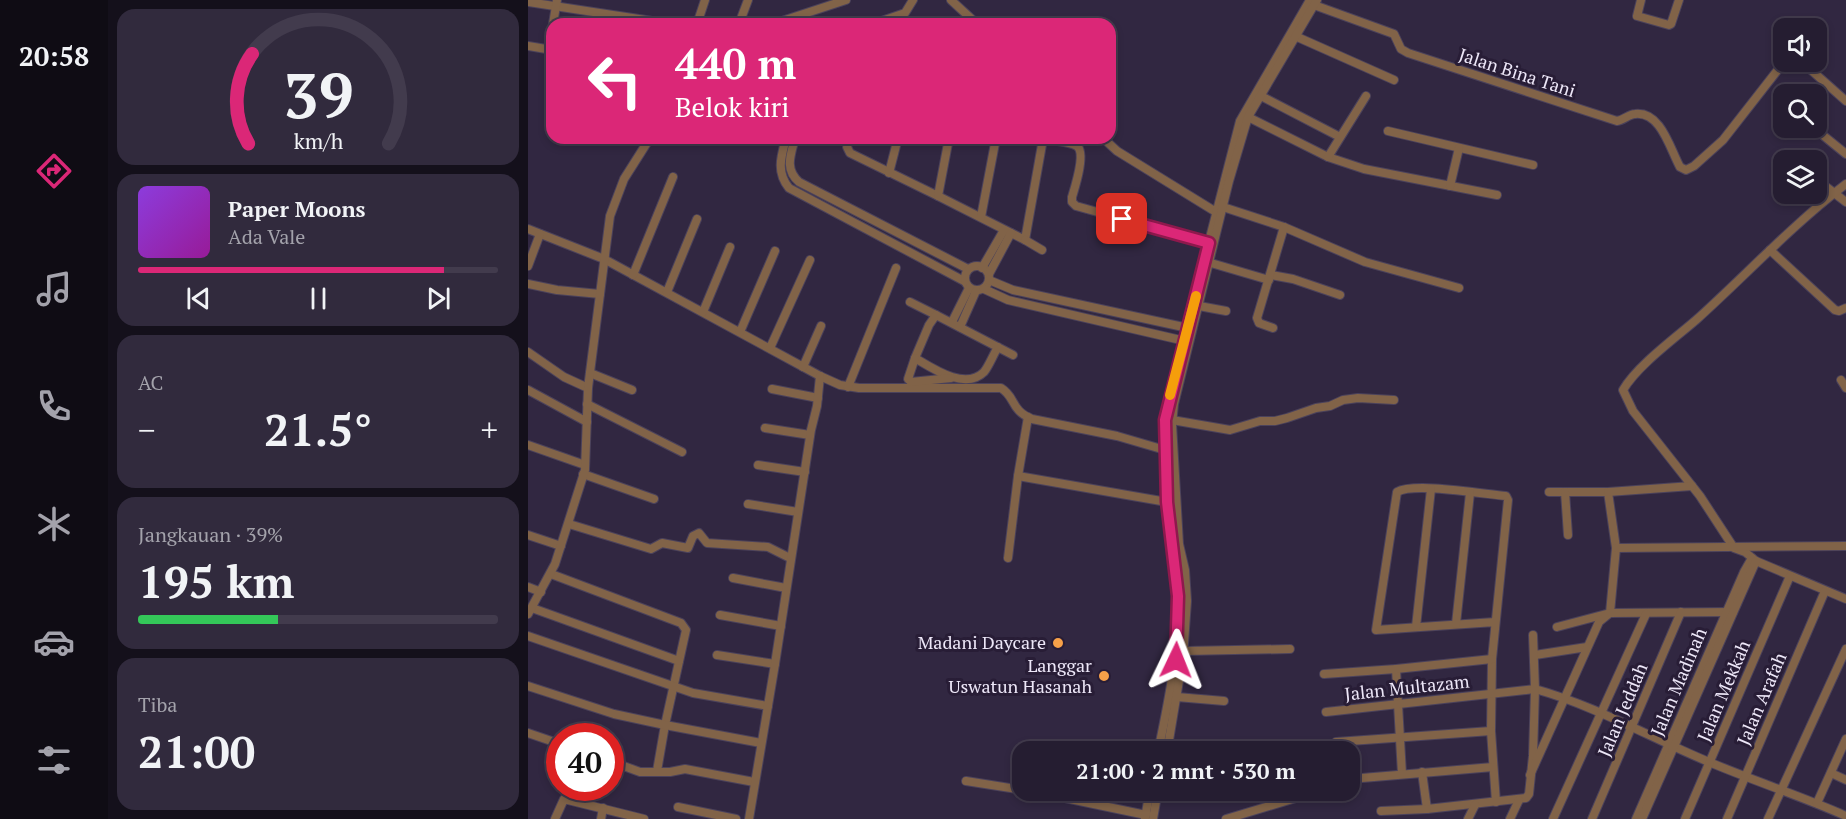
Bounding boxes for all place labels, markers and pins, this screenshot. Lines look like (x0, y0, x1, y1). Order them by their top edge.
pin (1096, 193, 1147, 244)
place label: Madani Daycare (918, 630, 1046, 654)
marker: Madani Daycare (1051, 636, 1065, 650)
place label: Langgar Uswatun Hasanah (948, 653, 1092, 698)
marker: Langgar Uswatun Hasanah (1097, 669, 1111, 683)

